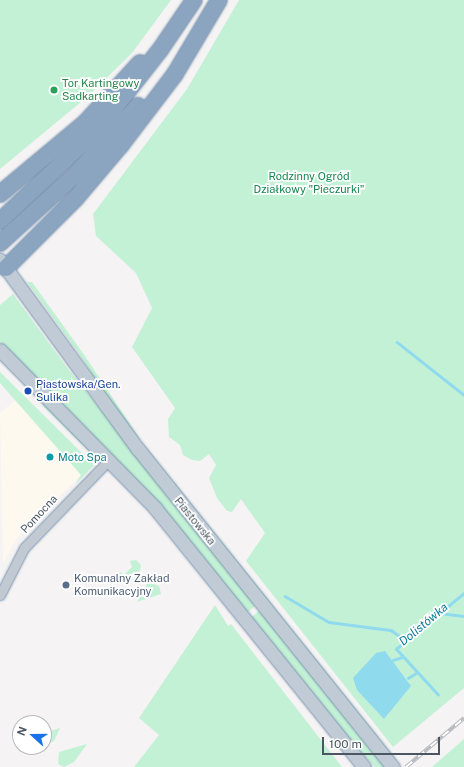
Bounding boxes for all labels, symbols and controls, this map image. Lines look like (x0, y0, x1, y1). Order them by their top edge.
place label: Tor Kartingowy Sadkarting (62, 77, 139, 103)
marker: Tor Kartingowy Sadkarting (49, 85, 59, 95)
park label: Rodzinny Ogród Działkowy "Pieczurki" (254, 170, 364, 196)
place label: Piastowska/Gen. Sulika (36, 378, 121, 404)
marker: Piastowska/Gen. Sulika (23, 386, 33, 396)
place label: Moto Spa (58, 450, 107, 464)
marker: Moto Spa (45, 452, 55, 462)
street label: Pomocna (18, 492, 60, 536)
street label: Piastowska (172, 494, 218, 548)
place label: Komunalny Zakład Komunikacyjny (74, 572, 169, 598)
marker: Komunalny Zakład Komunikacyjny (61, 580, 71, 590)
water label: Dolistówka (397, 601, 451, 649)
north arrow (12, 715, 52, 755)
text: N (15, 725, 29, 737)
scale bar (324, 729, 442, 755)
text: 100 m (329, 737, 362, 751)

